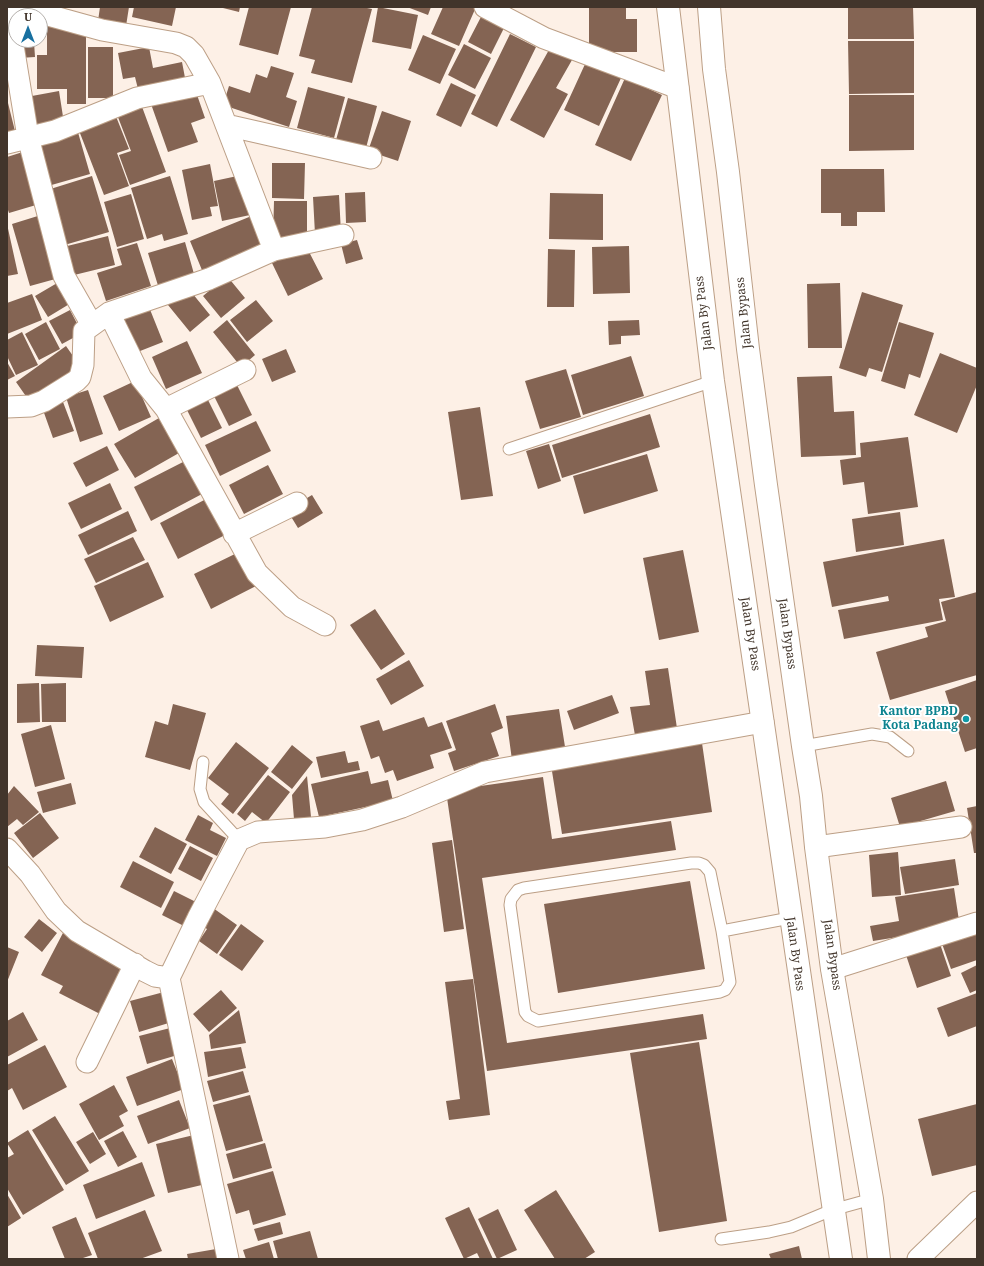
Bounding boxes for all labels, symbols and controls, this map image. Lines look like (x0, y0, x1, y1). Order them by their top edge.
north arrow (8, 8, 48, 48)
text: U (24, 9, 32, 24)
street label: Jalan By Pass (692, 275, 716, 351)
street label: Jalan Bypass (733, 277, 755, 349)
street label: Jalan By Pass (737, 596, 763, 672)
street label: Jalan Bypass (775, 597, 799, 671)
place label: Kantor BPBD Kota Padang (879, 705, 958, 733)
marker: Kantor BPBD Kota Padang (961, 714, 971, 724)
street label: Jalan By Pass (783, 916, 807, 992)
street label: Jalan Bypass (820, 918, 844, 992)

